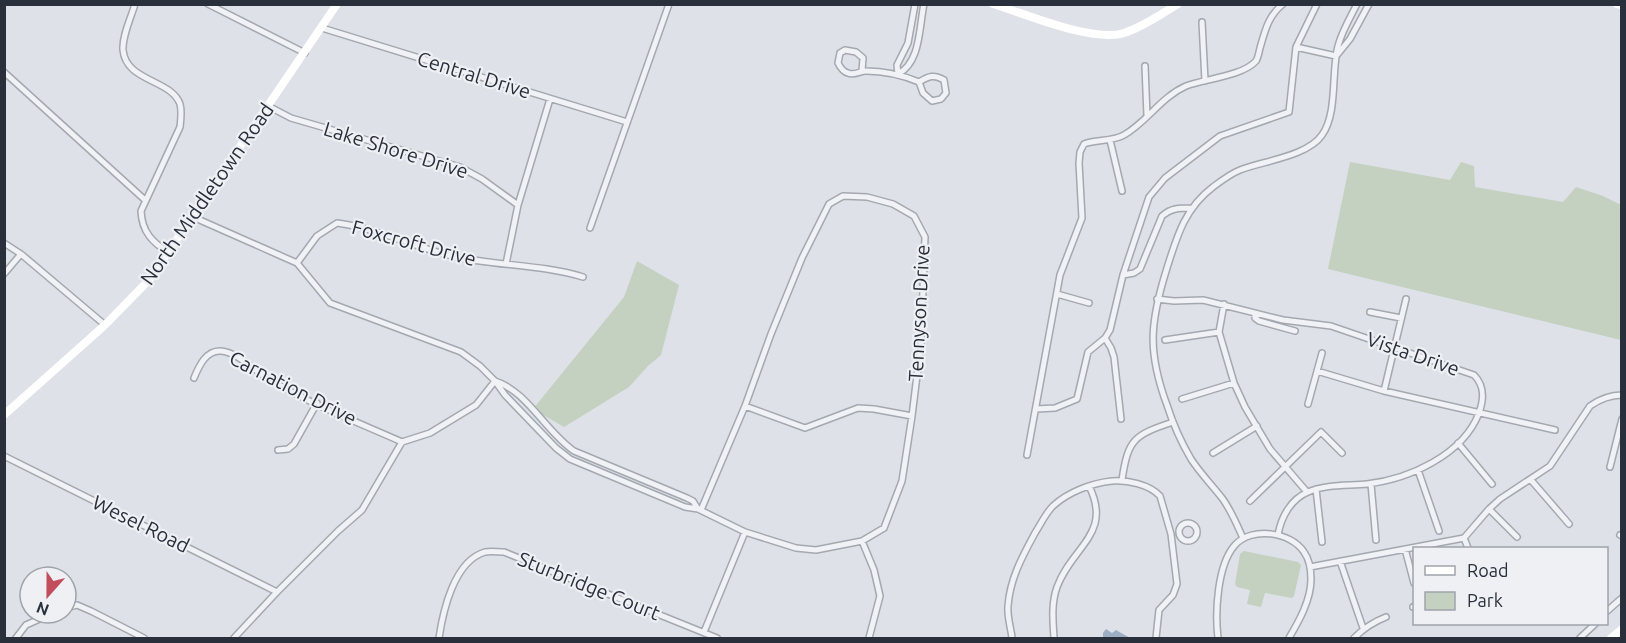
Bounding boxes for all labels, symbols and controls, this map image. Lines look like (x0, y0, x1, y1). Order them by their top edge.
street label: Central Drive (415, 46, 534, 103)
street label: North Middletown Road (135, 98, 278, 289)
street label: Lake Shore Drive (321, 117, 471, 182)
street label: Foxcroft Drive (349, 215, 479, 270)
street label: Tennyson Drive (903, 244, 934, 382)
street label: Vista Drive (1364, 327, 1463, 380)
street label: Carnation Drive (226, 346, 361, 429)
street label: Wesel Road (89, 490, 193, 557)
street label: Sturbridge Court (515, 547, 664, 625)
legend (1413, 547, 1608, 625)
text: Road (1467, 560, 1509, 580)
north arrow (18, 565, 78, 625)
text: Park (1467, 590, 1503, 610)
text: N (34, 598, 51, 620)

